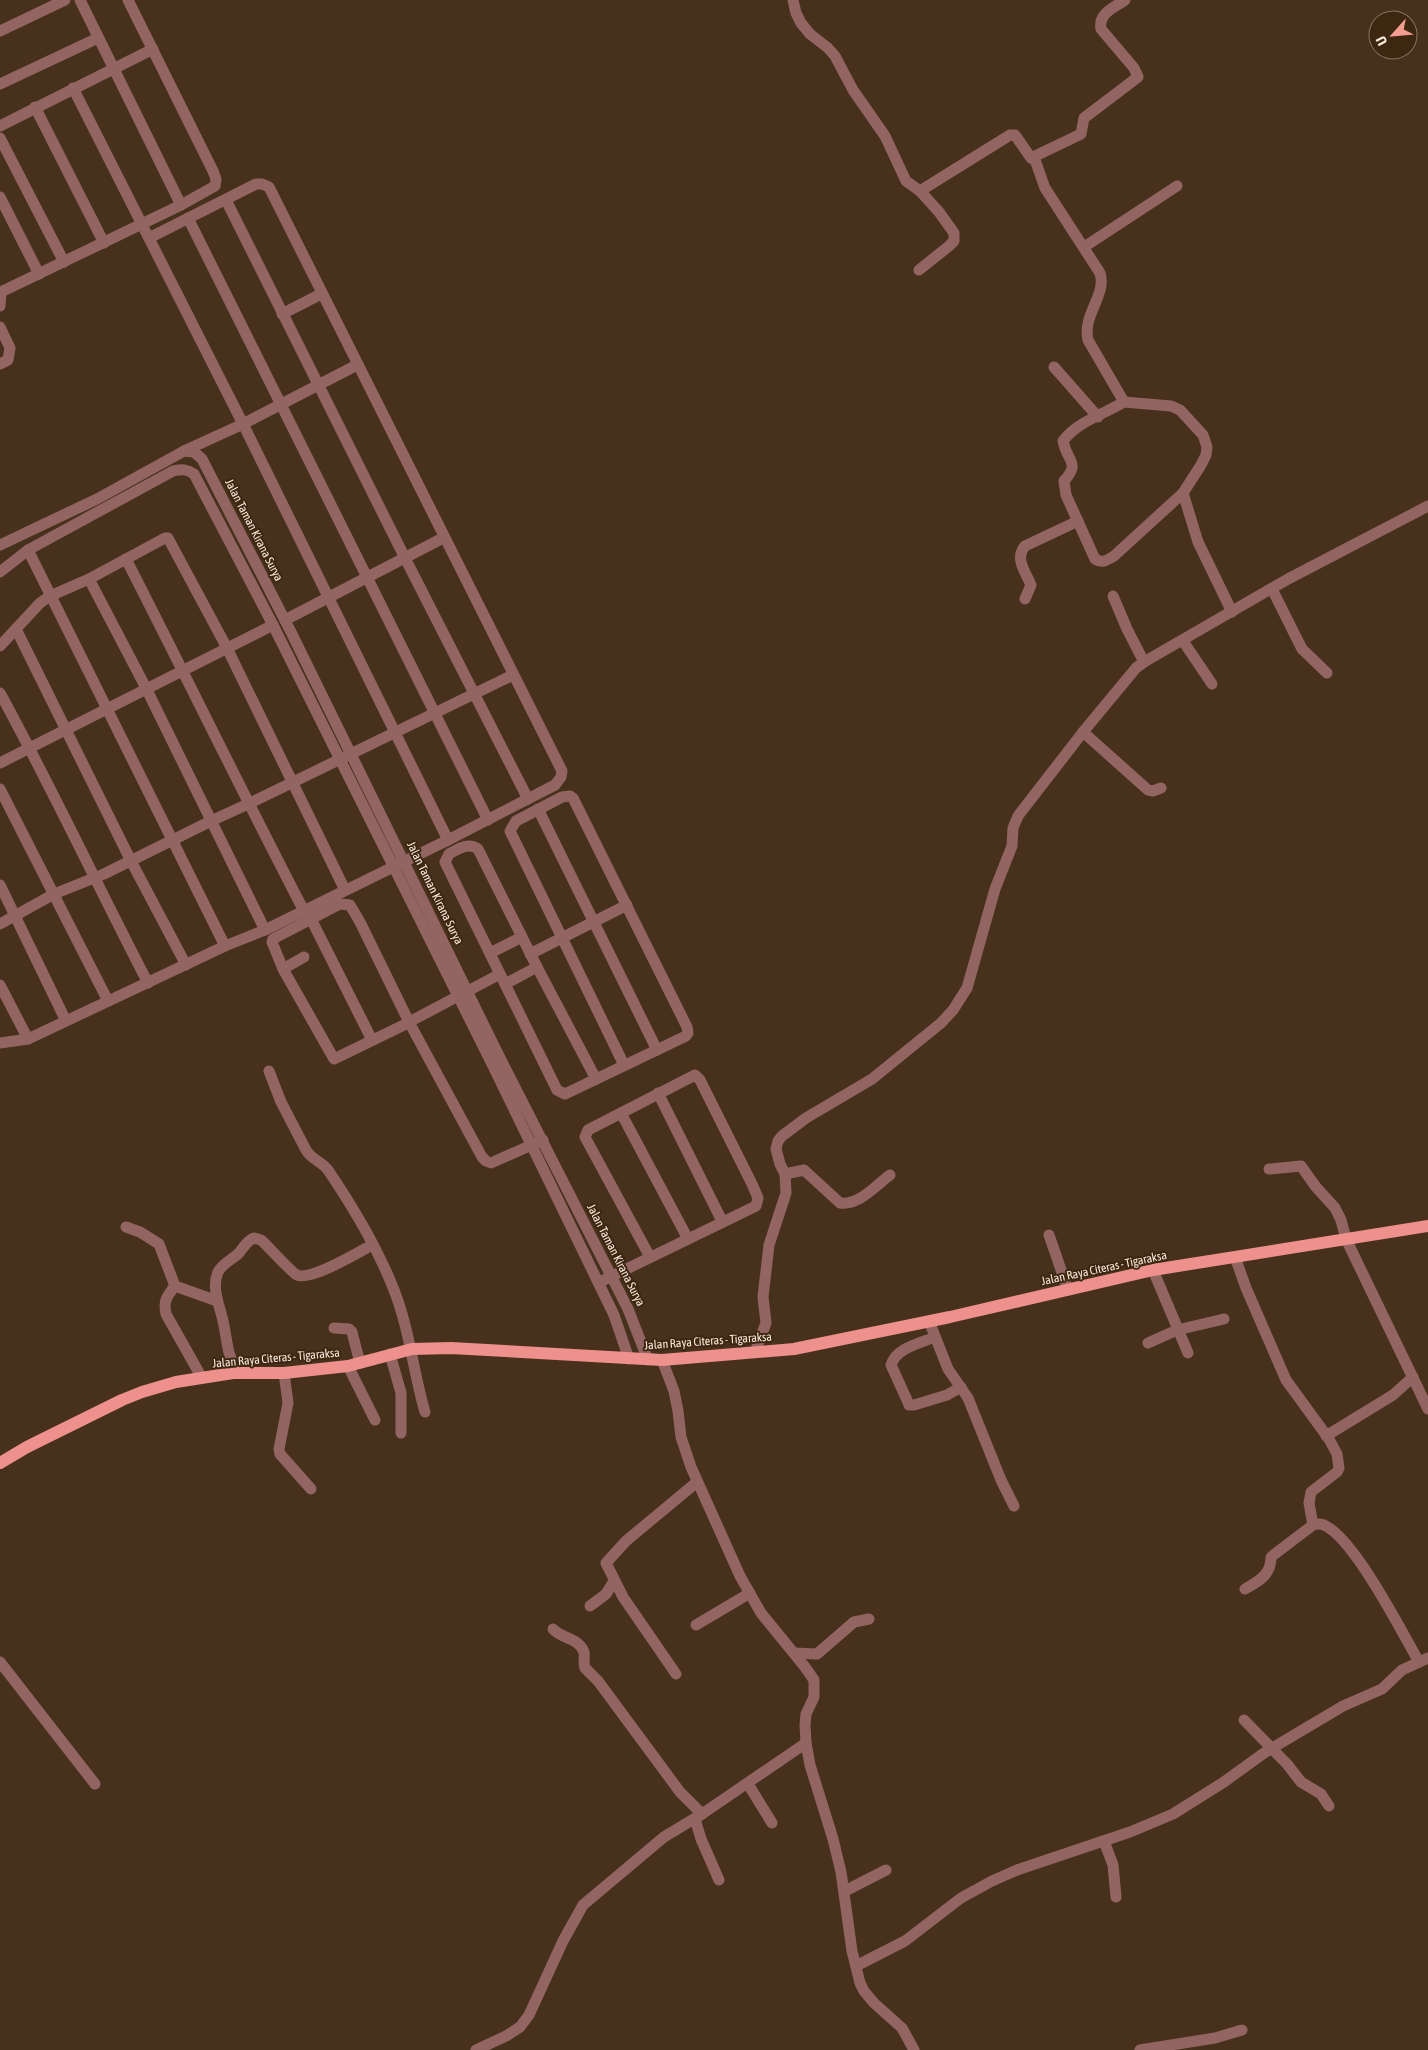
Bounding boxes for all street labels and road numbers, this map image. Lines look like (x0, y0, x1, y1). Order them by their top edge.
street label: Jalan Taman Kirana Surya (222, 477, 286, 583)
street label: Jalan Taman Kirana Surya (404, 839, 466, 947)
street label: Jalan Taman Kirana Surya (584, 1202, 648, 1308)
street label: Jalan Raya Citeras - Tigaraksa (1040, 1248, 1168, 1288)
street label: Jalan Raya Citeras - Tigaraksa (644, 1330, 772, 1352)
street label: Jalan Raya Citeras - Tigaraksa (212, 1345, 340, 1371)

